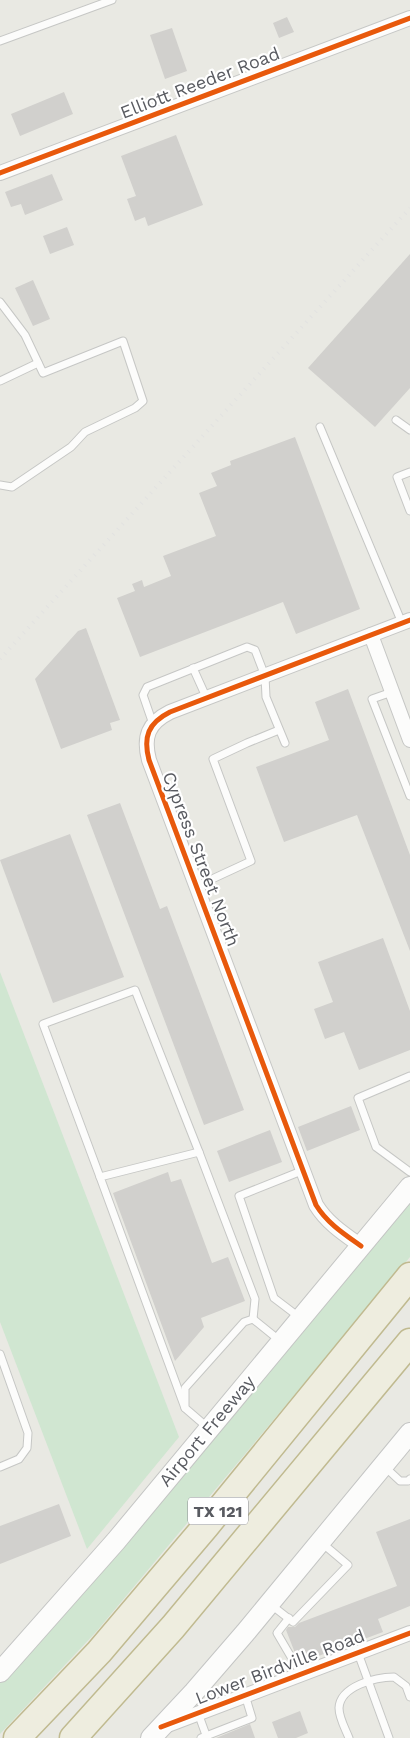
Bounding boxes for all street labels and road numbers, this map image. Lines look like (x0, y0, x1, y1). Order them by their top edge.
street label: Elliott Reeder Road (117, 42, 283, 123)
street label: Cypress Street North (158, 769, 244, 949)
street label: Airport Freeway (154, 1370, 260, 1490)
road number: TX 121 (188, 1498, 248, 1524)
street label: Lower Birdville Road (192, 1625, 367, 1709)

